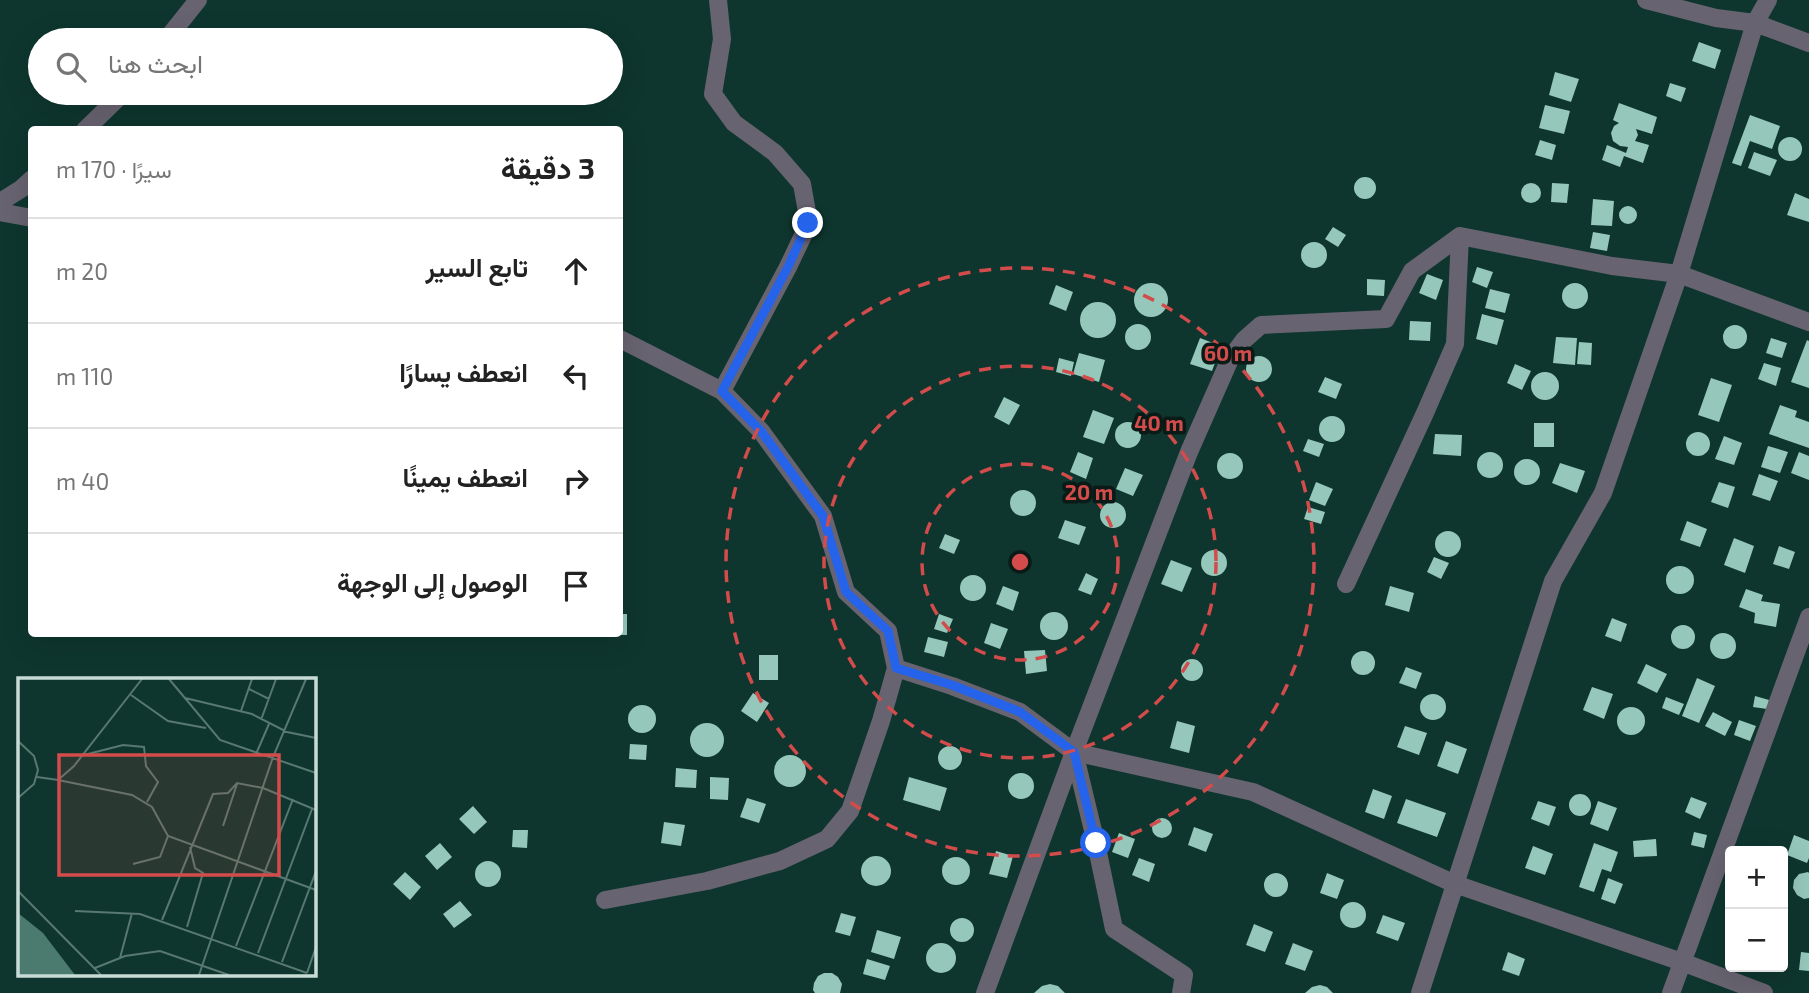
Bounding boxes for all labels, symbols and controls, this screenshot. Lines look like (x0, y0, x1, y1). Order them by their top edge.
search box (28, 28, 623, 105)
text: ابحث هنا (108, 47, 203, 78)
icon: search (52, 48, 90, 86)
text: 3 دقيقة (501, 149, 595, 185)
text: سيرًا · 170 m (56, 155, 172, 183)
route end (792, 207, 823, 238)
text: تابع السير (425, 251, 528, 282)
icon: ahead (557, 252, 595, 290)
text: 20 m (56, 257, 108, 285)
text: 60 m (1204, 340, 1252, 365)
text: انعطف يسارًا (399, 356, 528, 387)
icon: left (557, 357, 595, 395)
text: 110 m (56, 362, 113, 390)
text: 40 m (1134, 410, 1184, 435)
text: انعطف يمينًا (403, 461, 528, 492)
icon: right (557, 462, 595, 500)
text: 40 m (56, 467, 109, 495)
text: 20 m (1065, 479, 1113, 504)
centre of rings (1008, 550, 1032, 574)
text: الوصول إلى الوجهة (337, 566, 528, 597)
icon: arrive (557, 567, 595, 605)
inset map (18, 678, 315, 976)
route start (1080, 827, 1111, 858)
map controls (1725, 846, 1788, 972)
button: + (1725, 846, 1788, 909)
button: − (1725, 909, 1788, 972)

